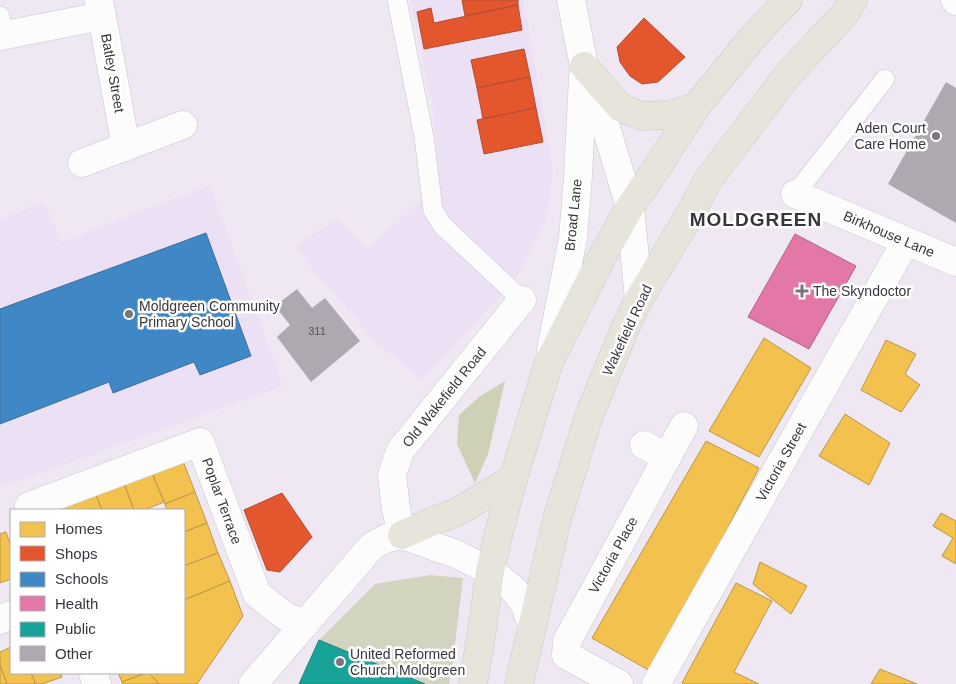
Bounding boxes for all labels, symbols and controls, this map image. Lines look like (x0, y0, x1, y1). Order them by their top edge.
street label: Batley Street (98, 32, 128, 114)
place label: Aden Court Care Home (854, 120, 926, 152)
marker: Aden Court Care Home (930, 130, 942, 142)
street label: Broad Lane (561, 178, 585, 252)
street label: Birkhouse Lane (841, 208, 937, 260)
district label: MOLDGREEN (690, 209, 822, 230)
street label: Wakefield Road (599, 282, 655, 378)
place label: The Skyndoctor (813, 283, 911, 299)
marker: The Skyndoctor (795, 284, 809, 298)
place label: Moldgreen Community Primary School (139, 298, 280, 330)
marker: Moldgreen Community Primary School (123, 308, 135, 320)
house number: 311 (308, 325, 326, 337)
street label: Old Wakefield Road (399, 344, 489, 450)
street label: Victoria Street (753, 420, 809, 504)
street label: Poplar Terrace (199, 456, 245, 547)
legend (10, 509, 185, 674)
street label: Victoria Place (585, 514, 641, 596)
text: Homes (55, 520, 103, 537)
text: Shops (55, 545, 98, 562)
text: Schools (55, 570, 108, 587)
text: Health (55, 595, 98, 612)
text: Public (55, 620, 96, 637)
text: Other (55, 645, 93, 662)
place label: United Reformed Church Moldgreen (350, 646, 465, 678)
marker: United Reformed Church Moldgreen (334, 656, 346, 668)

